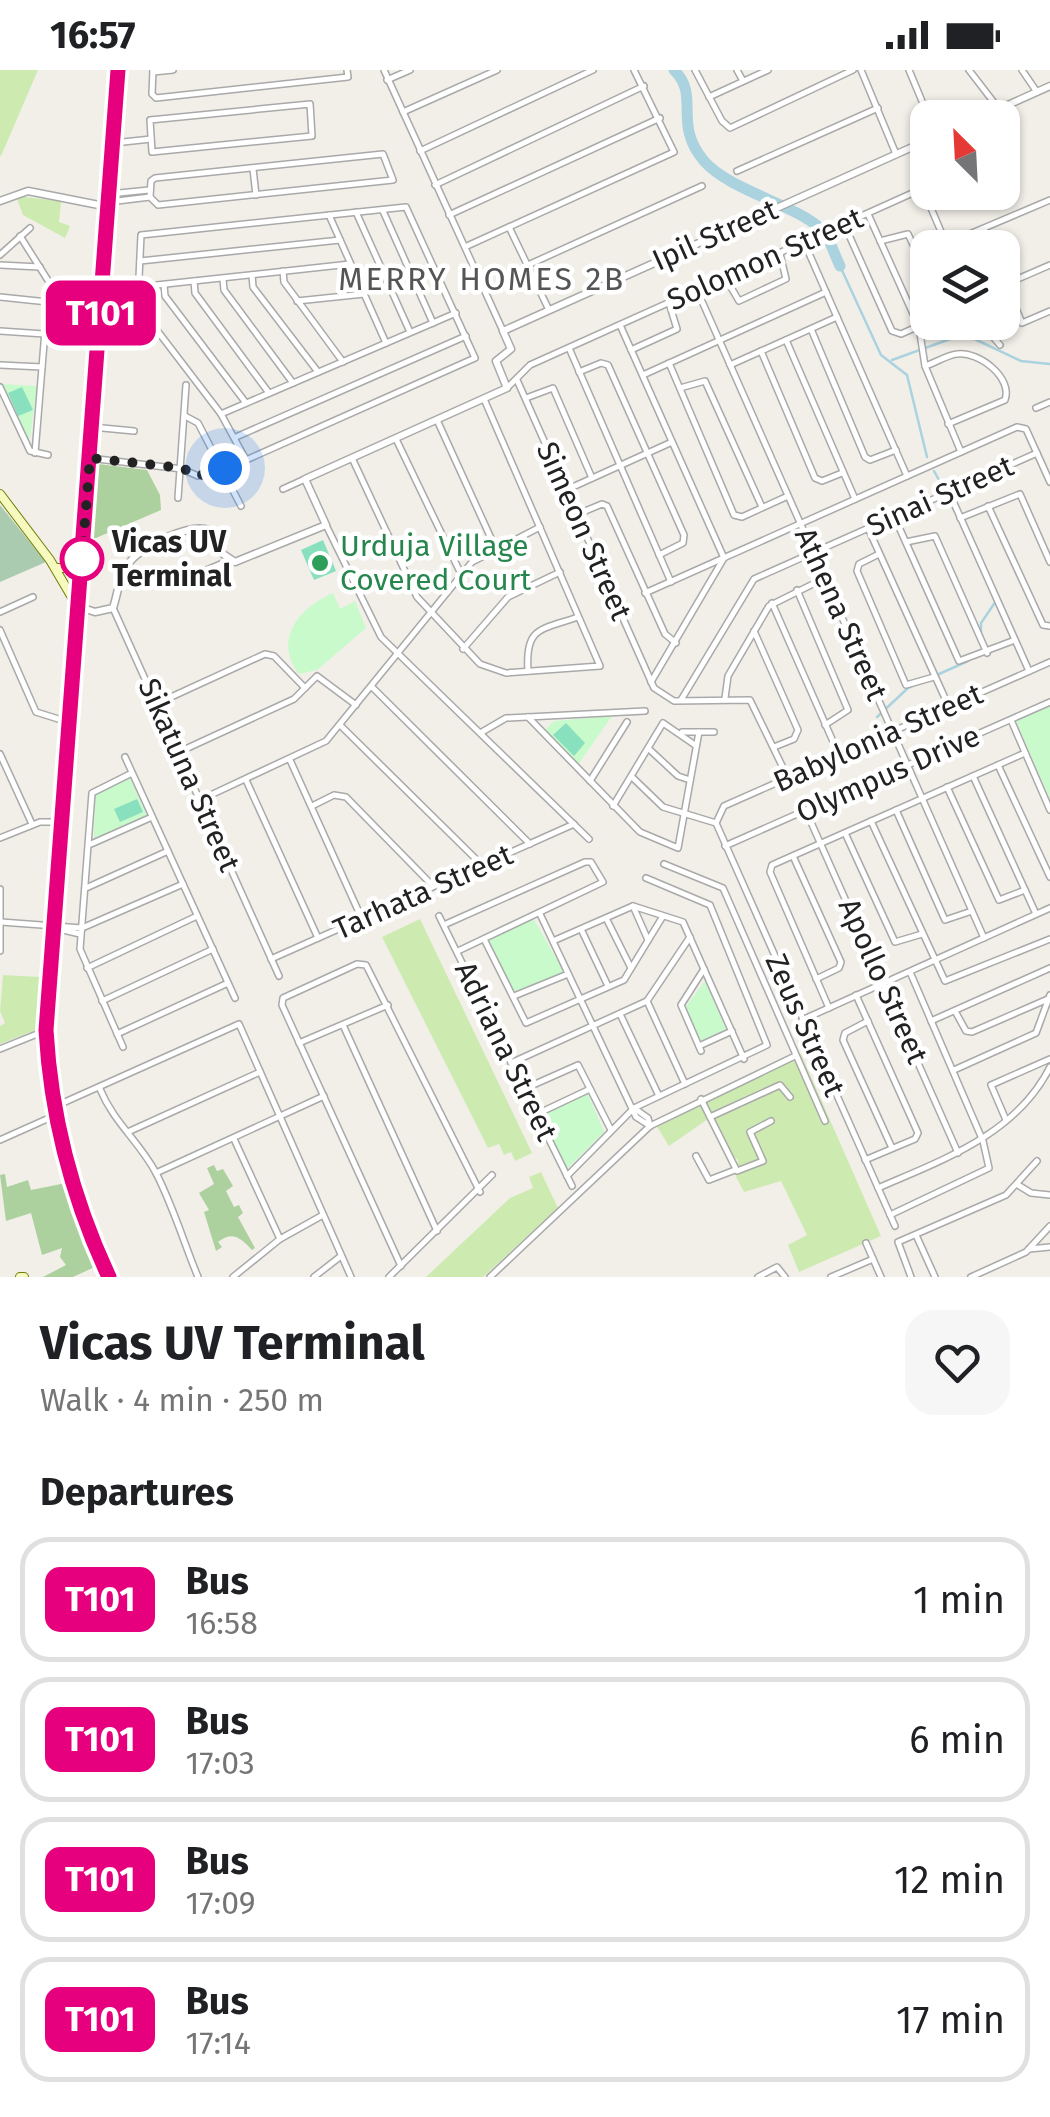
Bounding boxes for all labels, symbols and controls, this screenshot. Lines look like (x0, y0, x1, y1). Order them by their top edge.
text: 16:57 (50, 12, 136, 58)
north arrow (910, 100, 1020, 210)
map controls (910, 100, 1020, 340)
street label: Ipil Street (647, 191, 783, 279)
street label: Solomon Street (662, 200, 868, 318)
button: layers (910, 230, 1020, 340)
district label: MERRY HOMES 2B (338, 260, 626, 298)
line badge: T101 (31, 280, 171, 346)
text: T101 (66, 292, 136, 334)
street label: Simeon Street (529, 436, 639, 626)
your location (200, 443, 250, 493)
street label: Sinai Street (861, 448, 1019, 544)
street label: Athena Street (787, 522, 895, 706)
place label: Vicas UV Terminal (111, 524, 231, 594)
place label: Urduja Village Covered Court (340, 528, 531, 598)
marker: Vicas UV Terminal (61, 538, 103, 580)
marker: Urduja Village Covered Court (309, 552, 331, 574)
street label: Sikatuna Street (130, 673, 248, 877)
street label: Babylonia Street (768, 676, 988, 800)
street label: Olympus Drive (791, 717, 985, 831)
street label: Tarhata Street (328, 836, 518, 948)
street label: Apollo Street (831, 893, 935, 1069)
street label: Zeus Street (758, 948, 852, 1102)
street label: Adriana Street (447, 956, 565, 1147)
button: heart (905, 1310, 1010, 1415)
text: Vicas UV Terminal (40, 1314, 425, 1372)
text: Walk · 4 min · 250 m (40, 1381, 324, 1419)
text: Departures (40, 1469, 234, 1515)
text: Bus (185, 1558, 249, 1604)
text: 1 min (913, 1577, 1005, 1623)
text: T101 (65, 1578, 135, 1620)
text: 16:58 (185, 1604, 258, 1642)
text: Bus (185, 1698, 249, 1744)
text: 6 min (909, 1717, 1005, 1763)
text: T101 (65, 1718, 135, 1760)
text: 17:03 (185, 1744, 255, 1782)
text: Bus (185, 1838, 249, 1884)
text: 12 min (894, 1857, 1005, 1903)
text: T101 (65, 1858, 135, 1900)
text: 17:09 (185, 1884, 255, 1922)
text: Bus (185, 1978, 249, 2024)
text: 17 min (896, 1997, 1005, 2043)
text: T101 (65, 1998, 135, 2040)
text: 17:14 (185, 2024, 251, 2062)

